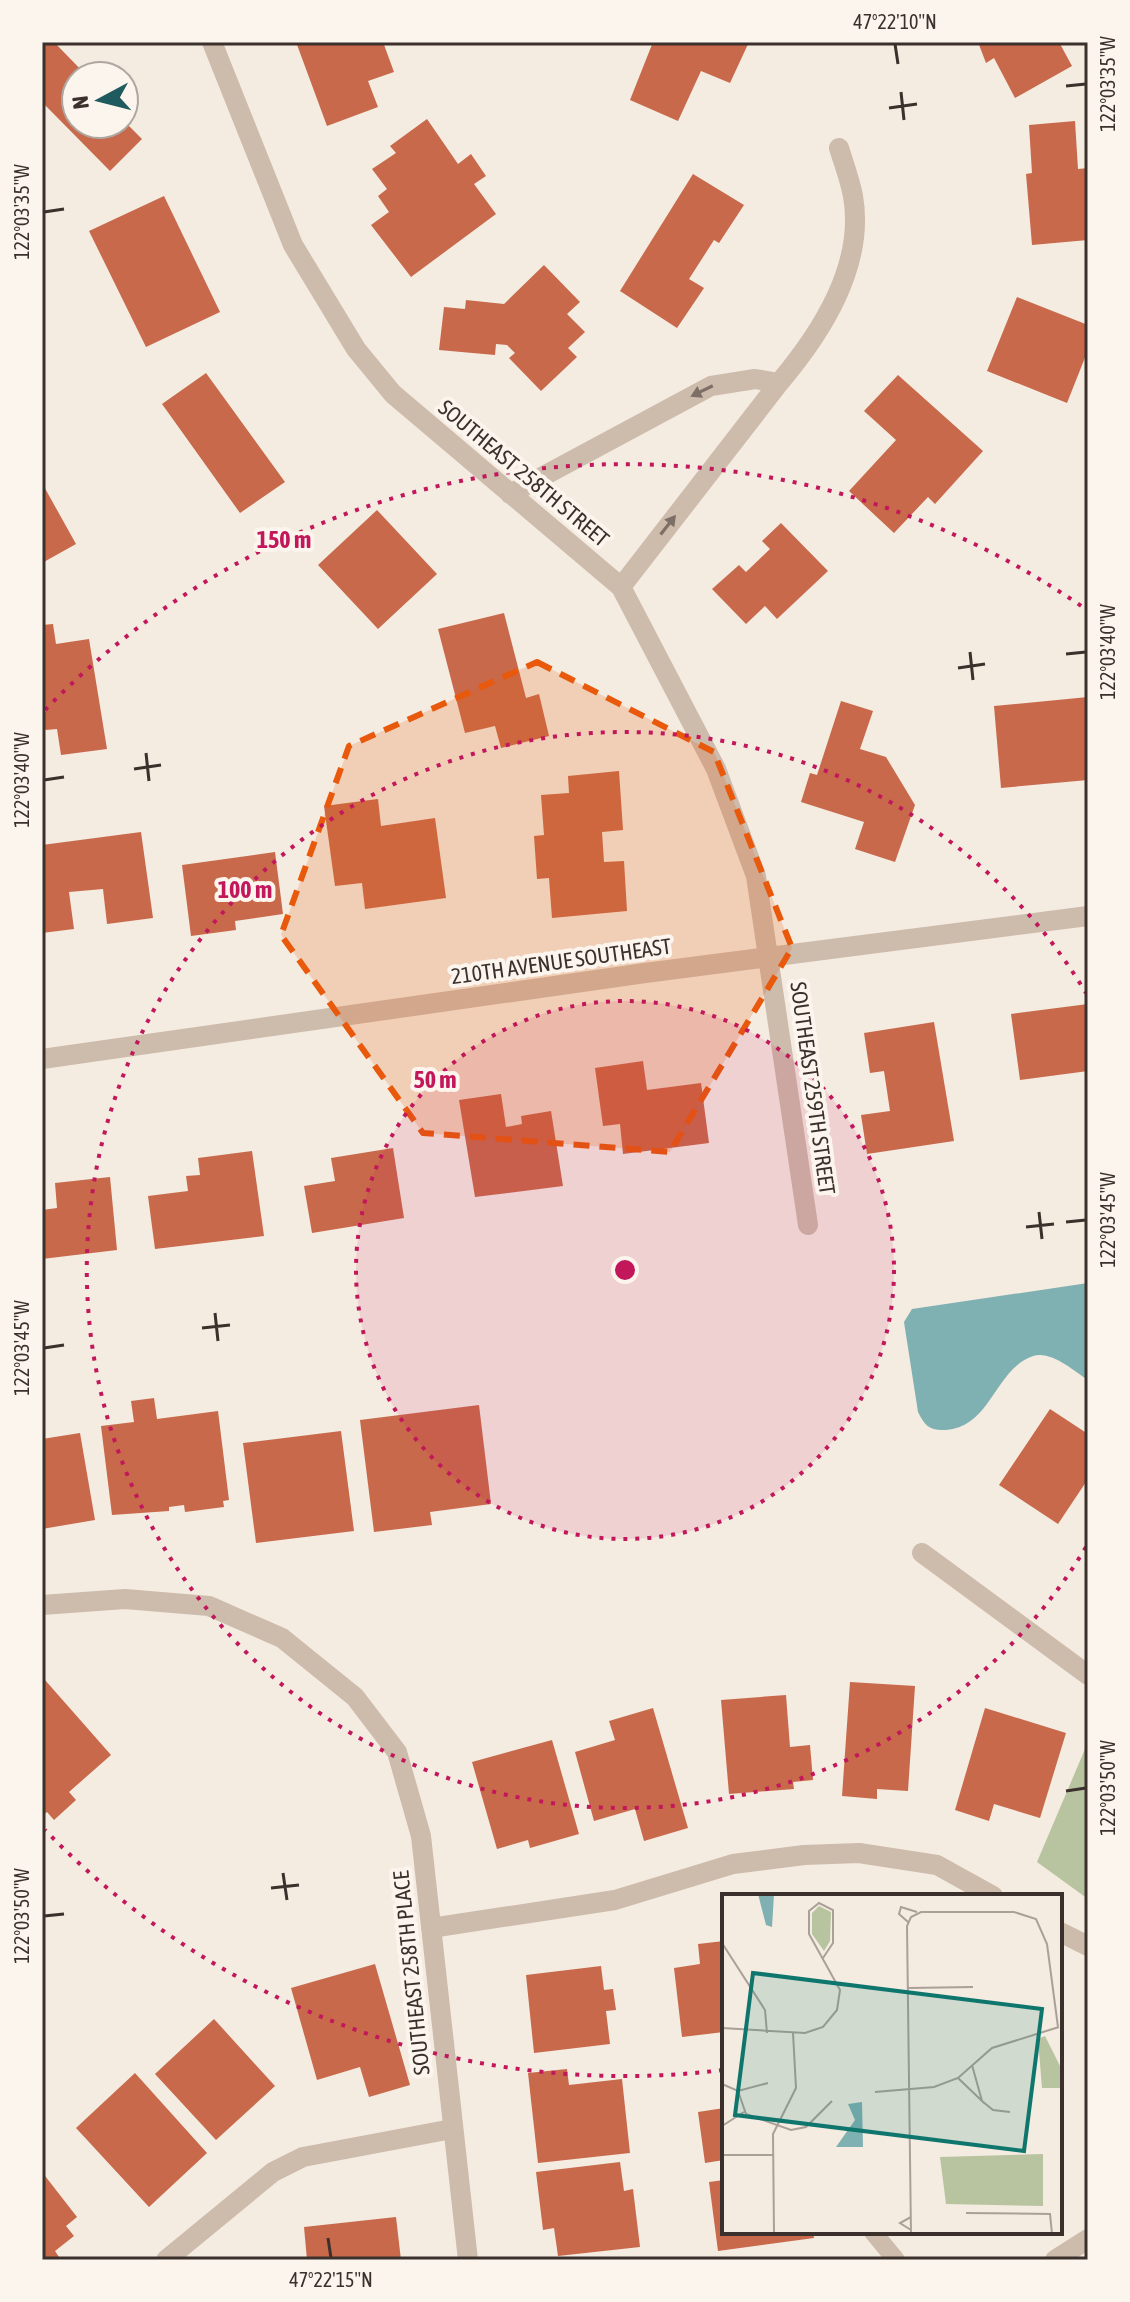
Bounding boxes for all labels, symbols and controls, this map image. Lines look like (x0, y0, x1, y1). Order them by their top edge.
text: 47°22'10"N (853, 10, 937, 33)
text: 122°03'35"W (1096, 36, 1119, 132)
north arrow (60, 60, 140, 140)
text: N (66, 94, 94, 110)
text: 122°03'35"W (10, 164, 33, 260)
one-way arrow (691, 384, 714, 398)
street label: SOUTHEAST 258TH STREET (434, 394, 615, 552)
one-way arrow (660, 515, 676, 535)
text: 150 m (257, 526, 311, 553)
text: 122°03'40"W (1096, 604, 1119, 700)
text: 122°03'40"W (10, 732, 33, 828)
text: 100 m (218, 876, 272, 903)
street label: 210TH AVENUE SOUTHEAST (449, 933, 673, 989)
street label: SOUTHEAST 259TH STREET (785, 980, 841, 1196)
text: 50 m (413, 1066, 457, 1093)
text: 122°03'45"W (1096, 1172, 1119, 1268)
centre of rings (611, 1256, 639, 1284)
text: 122°03'45"W (10, 1300, 33, 1396)
text: 122°03'50"W (1096, 1740, 1119, 1836)
text: 122°03'50"W (10, 1868, 33, 1964)
street label: SOUTHEAST 258TH PLACE (387, 1869, 435, 2076)
inset map (722, 1894, 1062, 2234)
text: 47°22'15"N (289, 2268, 373, 2291)

